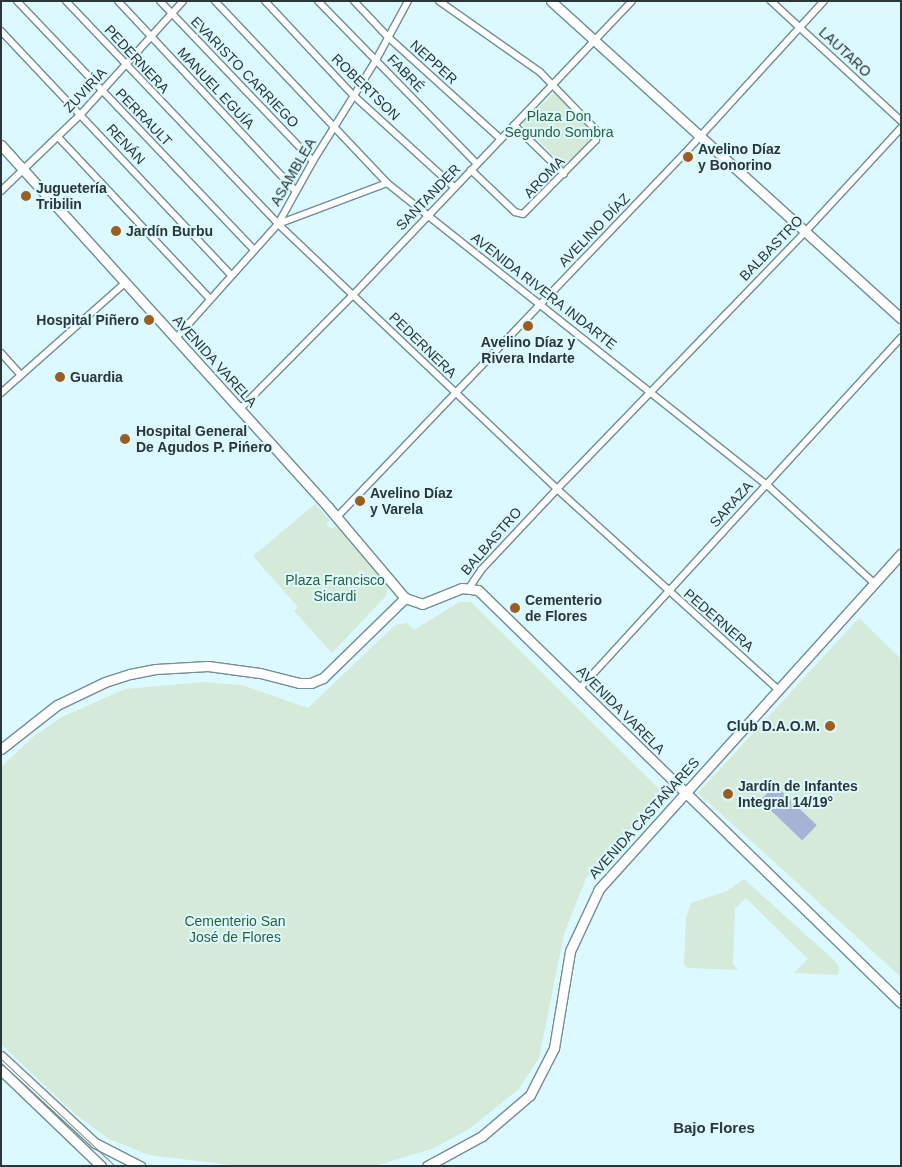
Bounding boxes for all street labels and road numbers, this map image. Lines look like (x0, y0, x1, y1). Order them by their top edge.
street label: EVARISTO CARRIEGO (188, 13, 302, 131)
street label: PEDERNERA (101, 21, 173, 97)
street label: LAUTARO (815, 24, 875, 80)
street label: NEPPER (407, 36, 461, 88)
street label: MANUEL EGUÍA (174, 44, 258, 132)
street label: ROBERTSON (328, 50, 404, 124)
street label: FABRÉ (384, 51, 428, 95)
street label: ZUVIRÍA (60, 64, 110, 116)
street label: PERRAULT (112, 85, 176, 149)
street label: RENÁN (103, 120, 149, 168)
street label: ASAMBLEA (267, 135, 319, 209)
street label: AROMA (520, 153, 568, 201)
street label: SANTANDER (392, 160, 464, 234)
street label: AVELINO DÍAZ (555, 190, 633, 270)
street label: BALBASTRO (736, 212, 806, 284)
street label: AVENIDA RIVERA INDARTE (467, 229, 621, 353)
street label: PEDERNERA (386, 309, 460, 381)
street label: AVENIDA VARELA (169, 311, 261, 411)
street label: SARAZA (706, 478, 756, 530)
street label: BALBASTRO (457, 504, 525, 578)
street label: PEDERNERA (681, 585, 757, 655)
street label: AVENIDA VARELA (573, 662, 669, 758)
street label: AVENIDA CASTAÑARES (585, 754, 703, 882)

